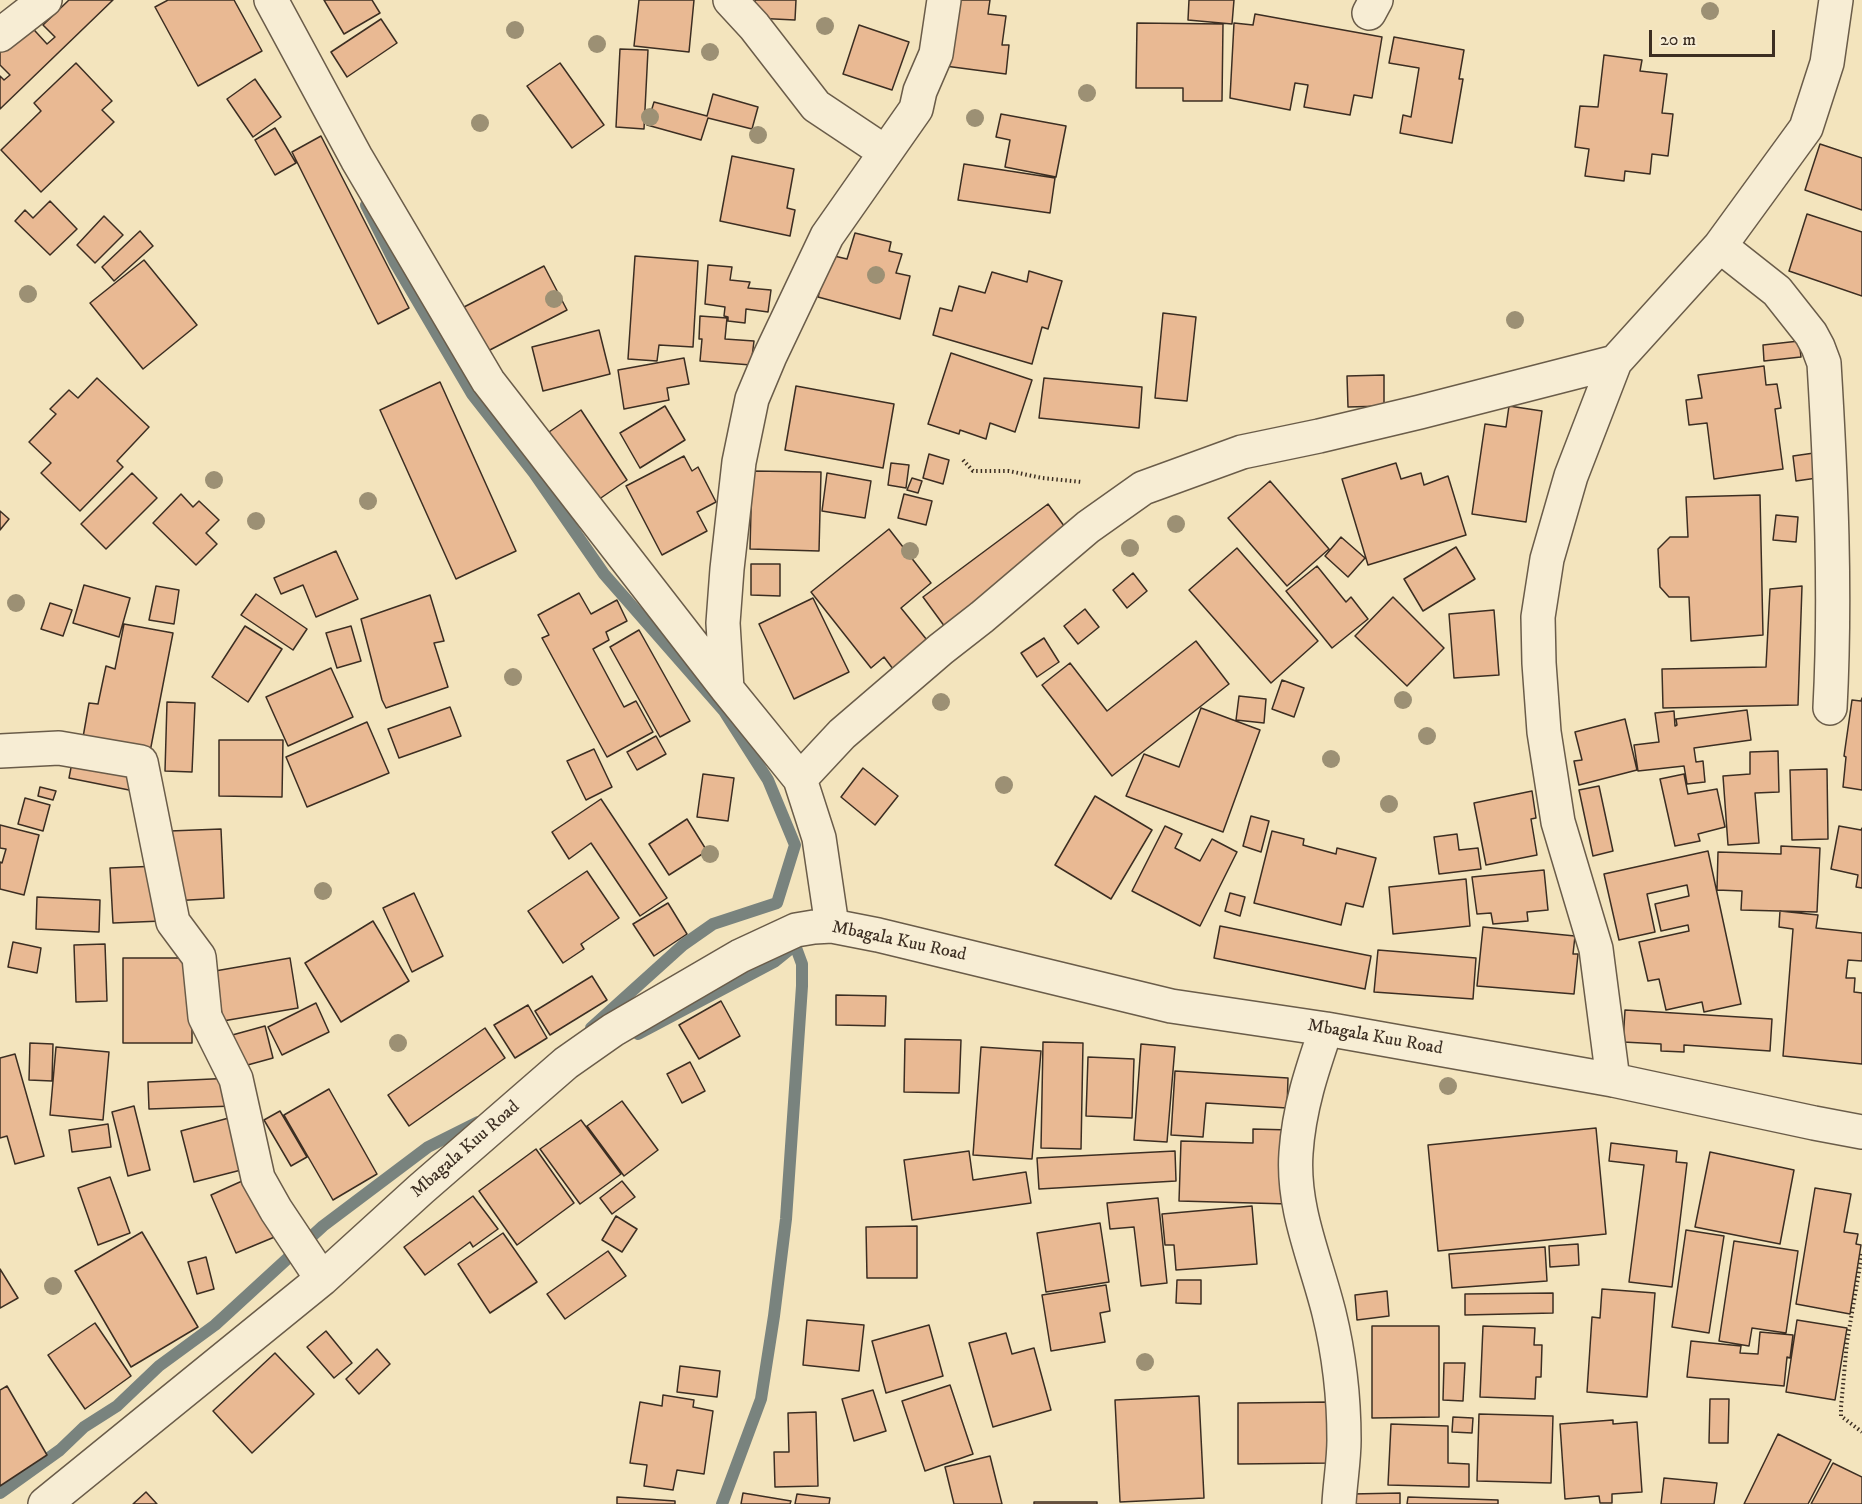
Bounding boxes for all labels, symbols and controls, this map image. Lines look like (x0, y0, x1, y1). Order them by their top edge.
scale bar (1652, 18, 1778, 56)
text: 20 m (1660, 29, 1696, 51)
street label: Mbagala Kuu Road (830, 917, 968, 967)
street label: Mbagala Kuu Road (1306, 1015, 1444, 1061)
street label: Mbagala Kuu Road (407, 1097, 525, 1203)

